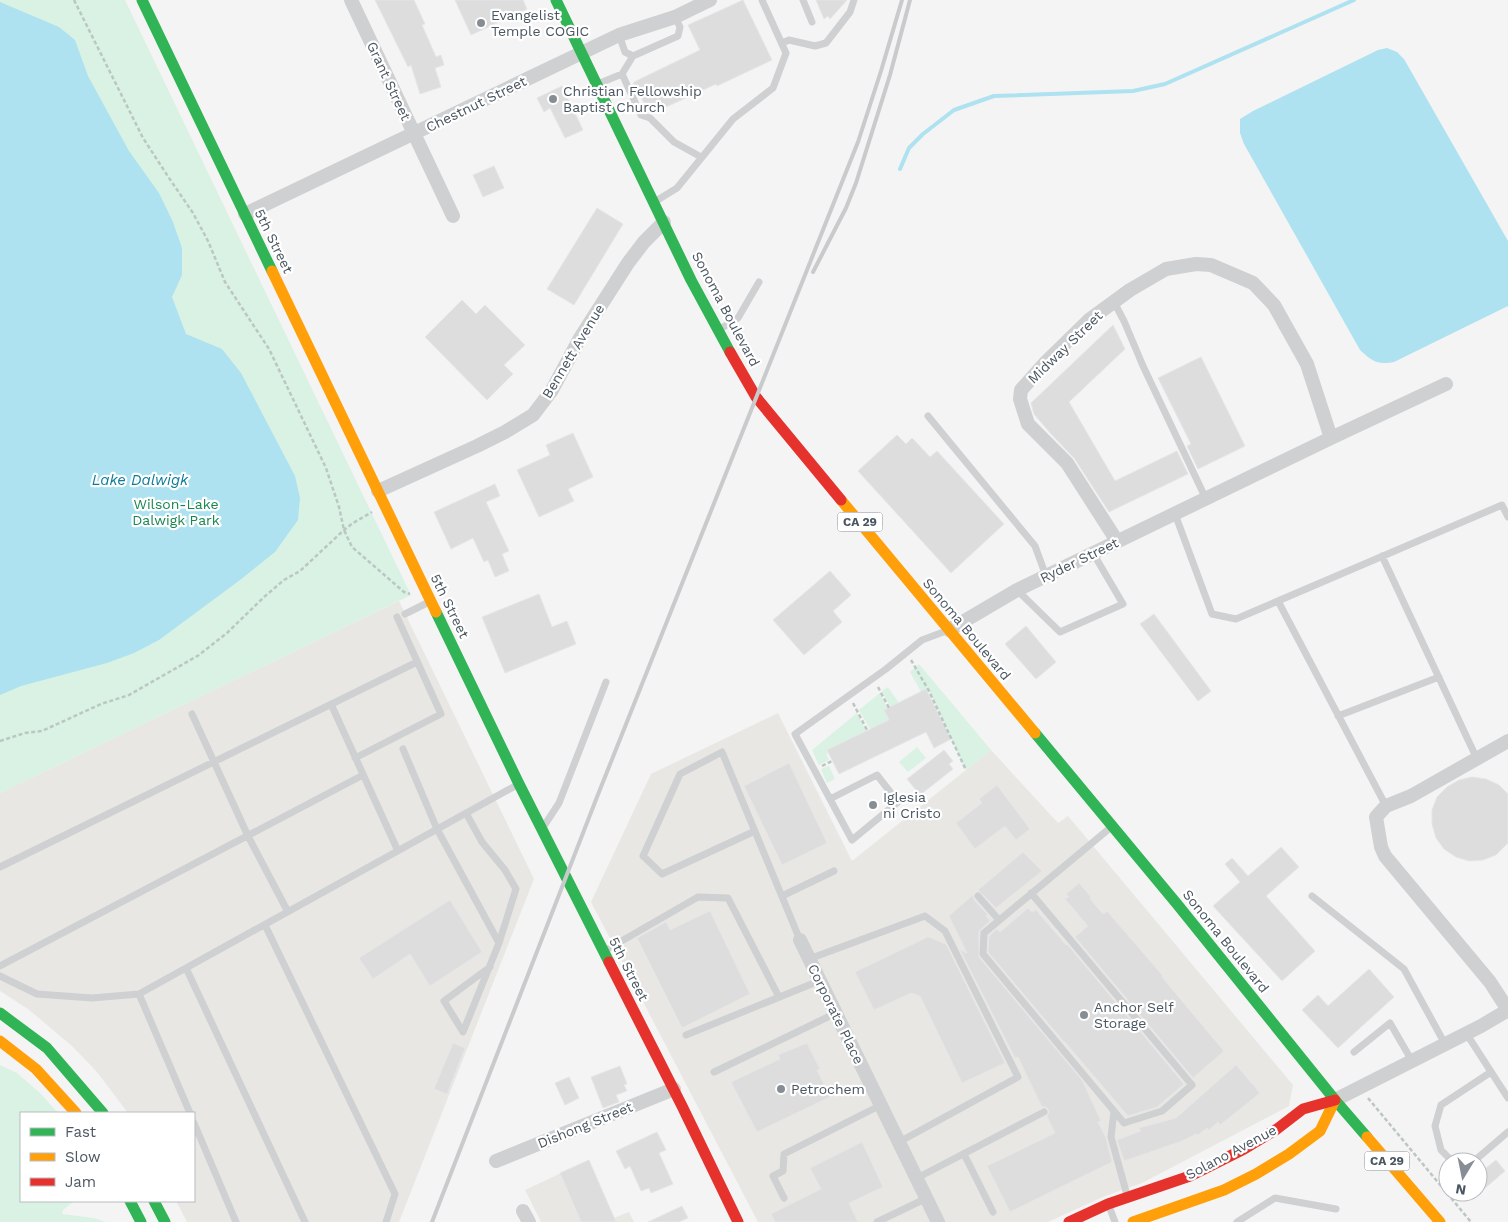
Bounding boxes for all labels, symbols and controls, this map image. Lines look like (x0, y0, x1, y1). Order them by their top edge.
place label: Evangelist Temple COGIC (491, 7, 589, 39)
marker: Evangelist Temple COGIC (475, 17, 487, 29)
street label: Grant Street (364, 39, 414, 123)
street label: Chestnut Street (423, 73, 529, 135)
place label: Christian Fellowship Baptist Church (563, 83, 702, 115)
marker: Christian Fellowship Baptist Church (547, 93, 559, 105)
street label: 5th Street (252, 206, 297, 276)
street label: Sonoma Boulevard (689, 249, 763, 369)
street label: Bennett Avenue (539, 301, 607, 401)
street label: Midway Street (1024, 307, 1106, 387)
water label: Lake Dalwigk (92, 471, 189, 489)
park label: Wilson-Lake Dalwigk Park (132, 496, 220, 528)
road number: CA 29 (838, 512, 882, 532)
street label: Ryder Street (1037, 534, 1121, 586)
street label: 5th Street (428, 571, 473, 641)
street label: Sonoma Boulevard (920, 575, 1014, 683)
place label: Iglesia ni Cristo (883, 789, 941, 821)
marker: Iglesia ni Cristo (867, 799, 879, 811)
street label: Sonoma Boulevard (1180, 886, 1272, 996)
street label: 5th Street (606, 934, 652, 1004)
street label: Corporate Place (805, 961, 867, 1067)
place label: Anchor Self Storage (1094, 999, 1174, 1031)
marker: Anchor Self Storage (1078, 1009, 1090, 1021)
place label: Petrochem (791, 1081, 865, 1097)
marker: Petrochem (775, 1083, 787, 1095)
street label: Dishong Street (535, 1099, 635, 1151)
legend (20, 1112, 195, 1202)
street label: Solano Avenue (1183, 1121, 1279, 1183)
text: Fast (65, 1123, 97, 1141)
text: Slow (65, 1148, 101, 1166)
road number: CA 29 (1364, 1152, 1410, 1170)
north arrow (1438, 1152, 1488, 1202)
text: Jam (65, 1173, 96, 1191)
text: N (1454, 1181, 1467, 1199)

